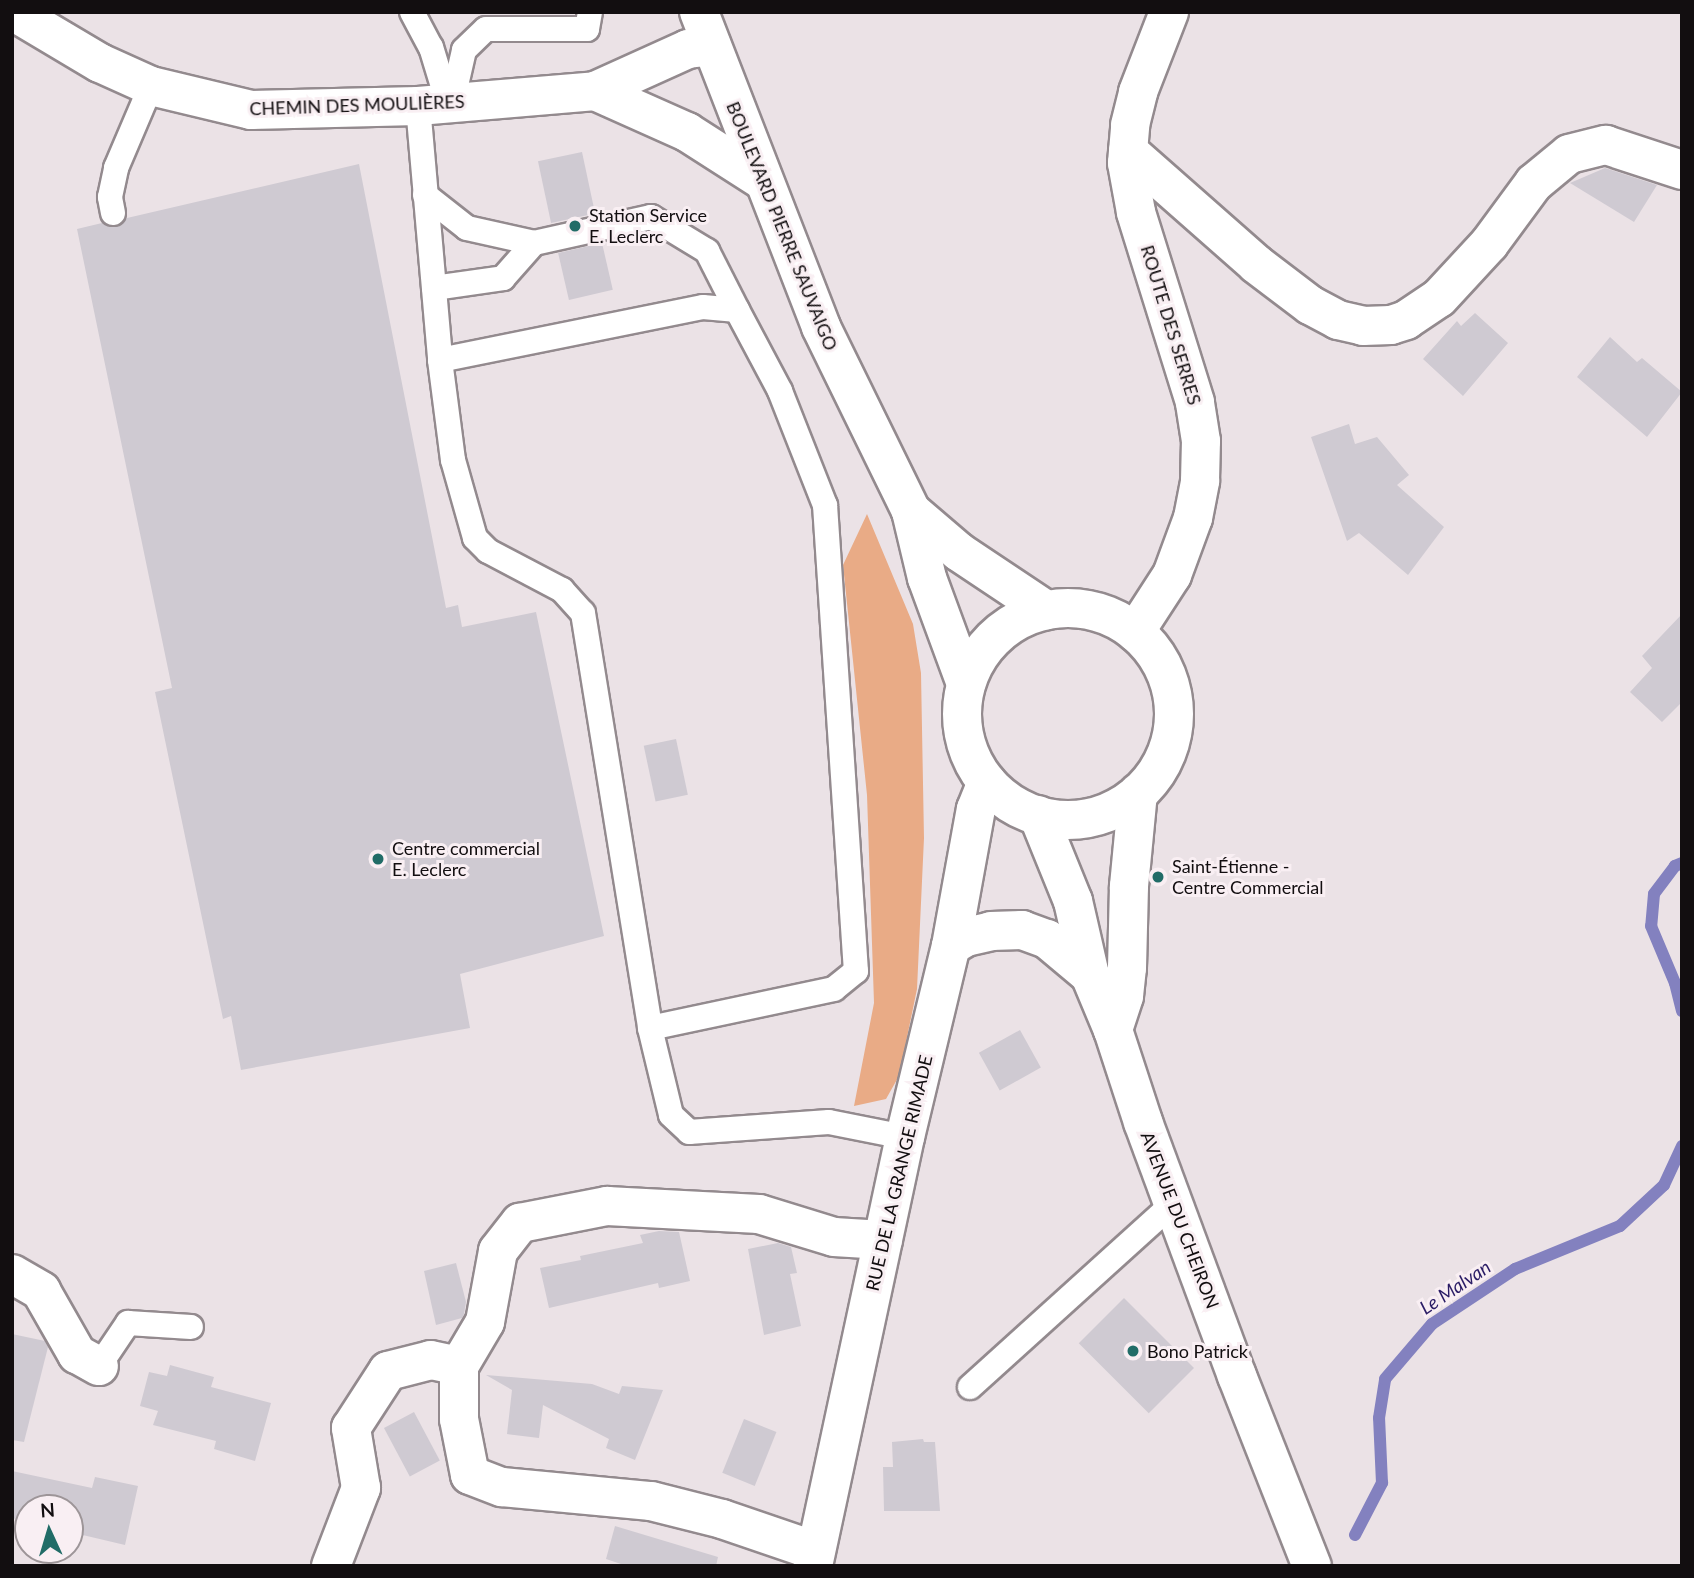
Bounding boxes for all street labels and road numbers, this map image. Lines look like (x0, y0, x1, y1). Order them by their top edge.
street label: CHEMIN DES MOULIÈRES (249, 90, 465, 120)
street label: BOULEVARD PIERRE SAUVAIGO (722, 98, 842, 354)
street label: ROUTE DES SERRES (1136, 243, 1206, 407)
street label: RUE DE LA GRANGE RIMADE (861, 1053, 937, 1293)
street label: AVENUE DU CHEIRON (1136, 1128, 1224, 1312)

